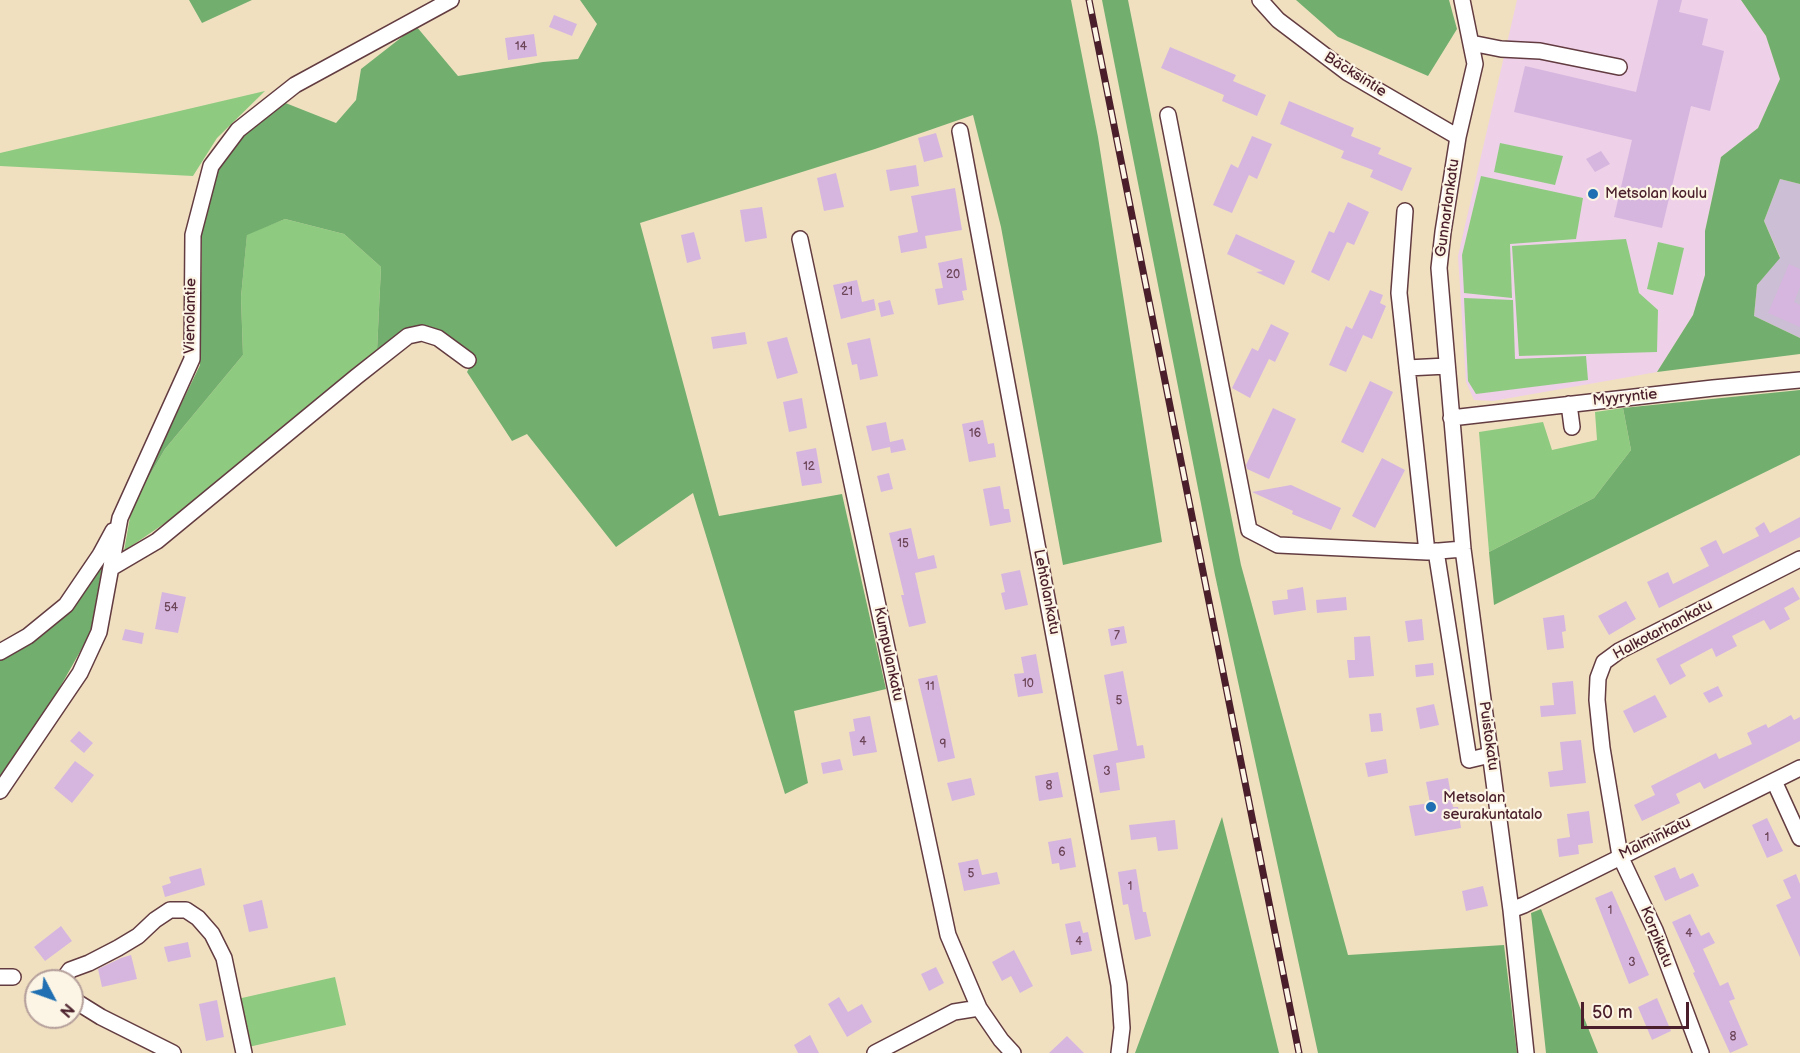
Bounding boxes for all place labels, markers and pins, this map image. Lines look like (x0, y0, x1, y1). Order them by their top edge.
place label: Metsolan koulu (1605, 185, 1707, 203)
marker: Metsolan koulu (1586, 187, 1600, 201)
place label: Metsolan seurakuntatalo (1443, 789, 1542, 824)
marker: Metsolan seurakuntatalo (1424, 800, 1438, 814)

